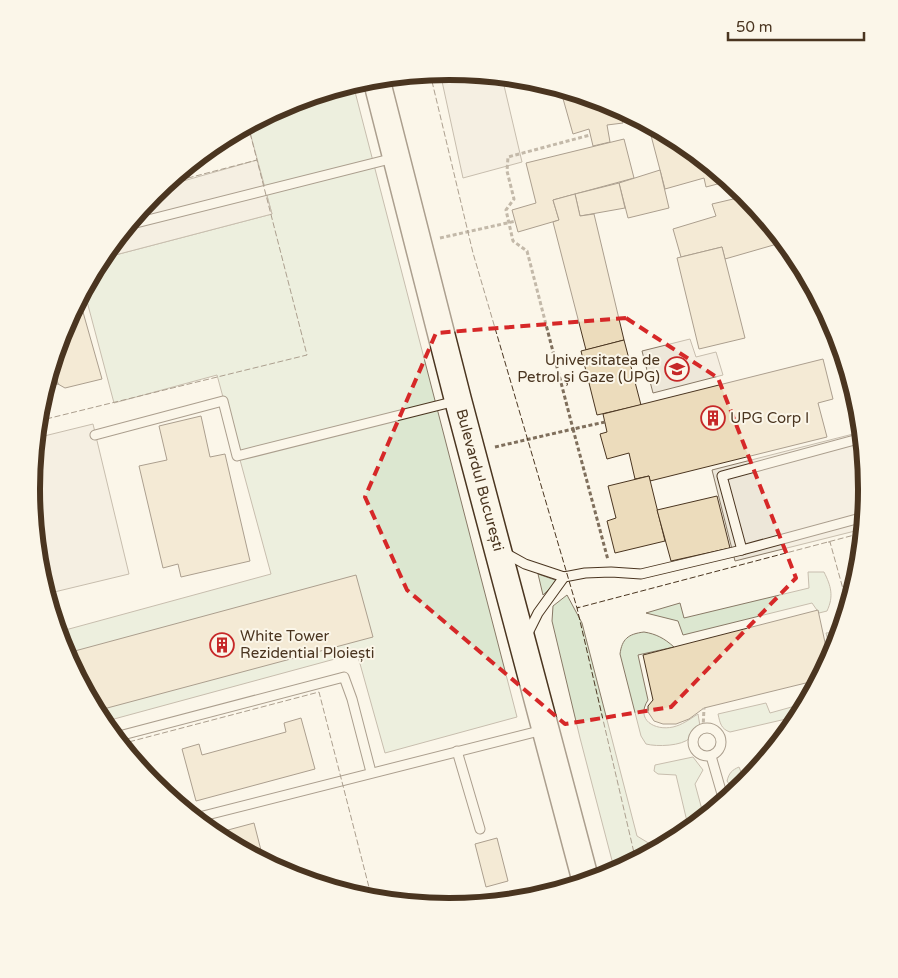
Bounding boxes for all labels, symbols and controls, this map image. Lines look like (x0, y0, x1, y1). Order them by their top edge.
scale bar (728, 10, 864, 42)
text: 50 m (736, 18, 773, 36)
place label: Universitatea de Petrol și Gaze (UPG) (517, 351, 660, 386)
school or university icon: Universitatea de Petrol și Gaze (UPG) (664, 356, 690, 382)
building icon: UPG Corp I (700, 405, 726, 431)
street label: Bulevardul București (452, 407, 508, 553)
place label: UPG Corp I (730, 409, 809, 427)
place label: White Tower Rezidential Ploiești (240, 627, 375, 662)
building icon: White Tower Rezidential Ploiești (209, 632, 235, 658)

